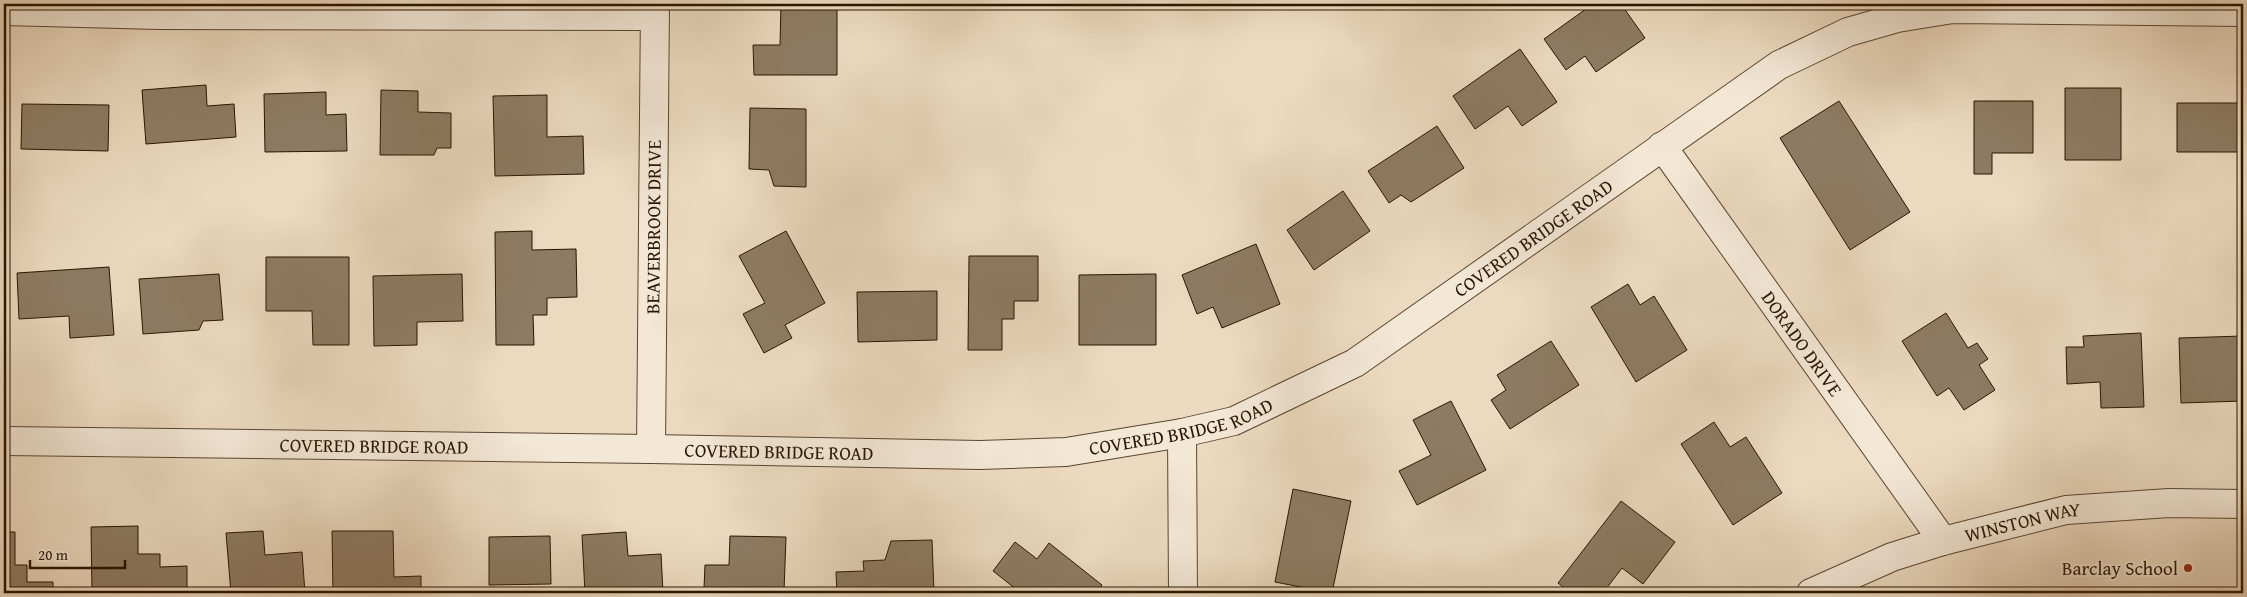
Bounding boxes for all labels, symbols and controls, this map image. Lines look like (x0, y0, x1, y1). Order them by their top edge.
street label: BEAVERBROOK DRIVE (638, 139, 668, 314)
street label: COVERED BRIDGE ROAD (1448, 172, 1618, 304)
street label: DORADO DRIVE (1755, 285, 1850, 402)
street label: COVERED BRIDGE ROAD (1087, 390, 1277, 462)
street label: COVERED BRIDGE ROAD (279, 430, 469, 461)
street label: COVERED BRIDGE ROAD (684, 436, 874, 467)
street label: WINSTON WAY (1962, 495, 2082, 549)
scale bar (30, 537, 125, 569)
text: 20 m (38, 544, 69, 565)
place label: Barclay School (2062, 554, 2178, 582)
marker: Barclay School (2182, 562, 2194, 574)

